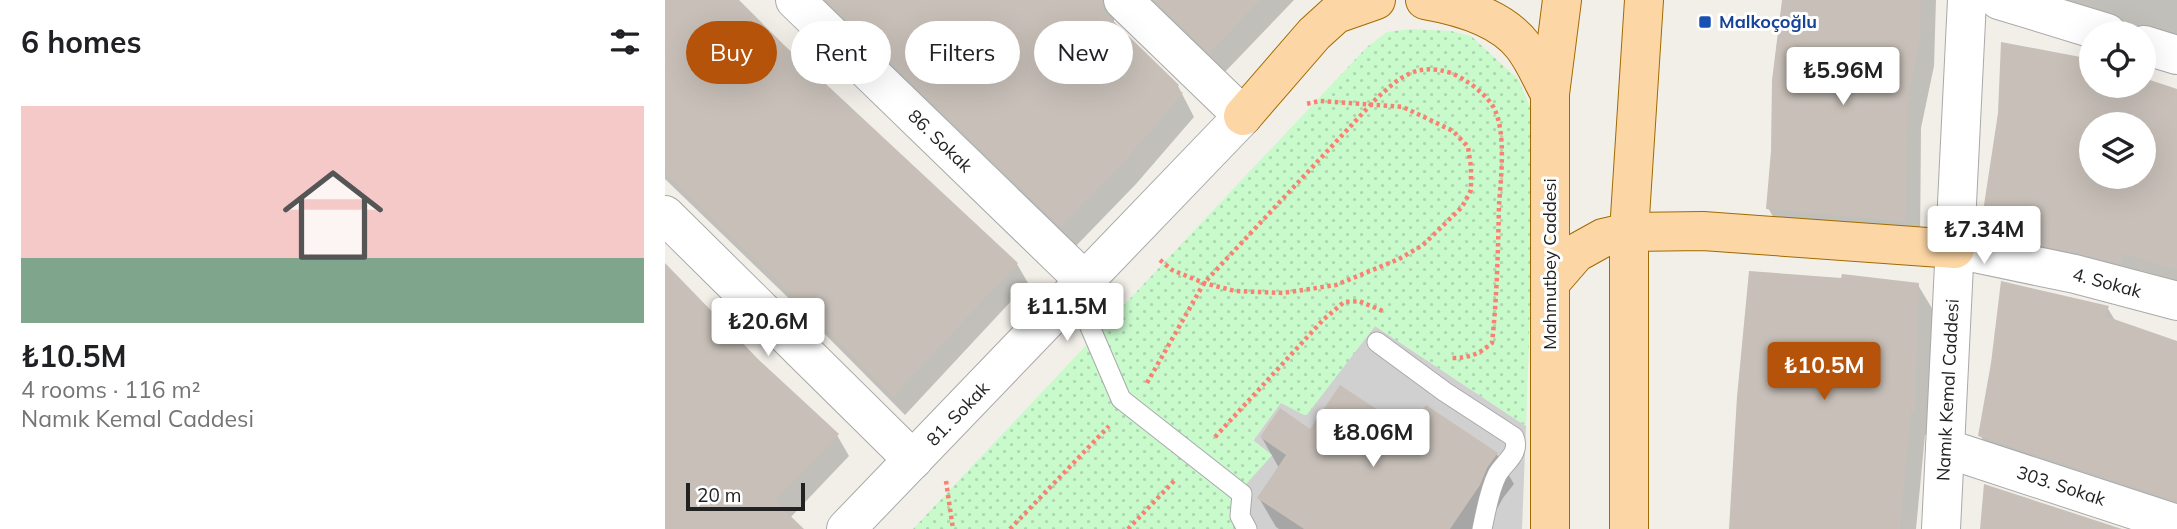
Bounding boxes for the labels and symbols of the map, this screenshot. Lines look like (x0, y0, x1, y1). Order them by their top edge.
place label: Malkoçoğlu (1719, 10, 1817, 33)
marker: Malkoçoğlu (1697, 14, 1713, 30)
pin: ₺5.96M (1786, 48, 1900, 107)
street label: 86. Sokak (903, 104, 978, 178)
street label: Mahmutbey Caddesi (1538, 178, 1561, 350)
pin: ₺7.34M (1927, 206, 2041, 266)
street label: 4. Sokak (2070, 262, 2145, 303)
pin: ₺11.5M (1010, 284, 1124, 343)
pin: ₺20.6M (711, 298, 825, 358)
street label: Namık Kemal Caddesi (1931, 298, 1964, 482)
pin: ₺10.5M (1767, 342, 1881, 402)
street label: 81. Sokak (921, 376, 995, 451)
pin: ₺8.06M (1316, 410, 1430, 469)
street label: 303. Sokak (2014, 460, 2109, 511)
scale bar (686, 480, 805, 512)

